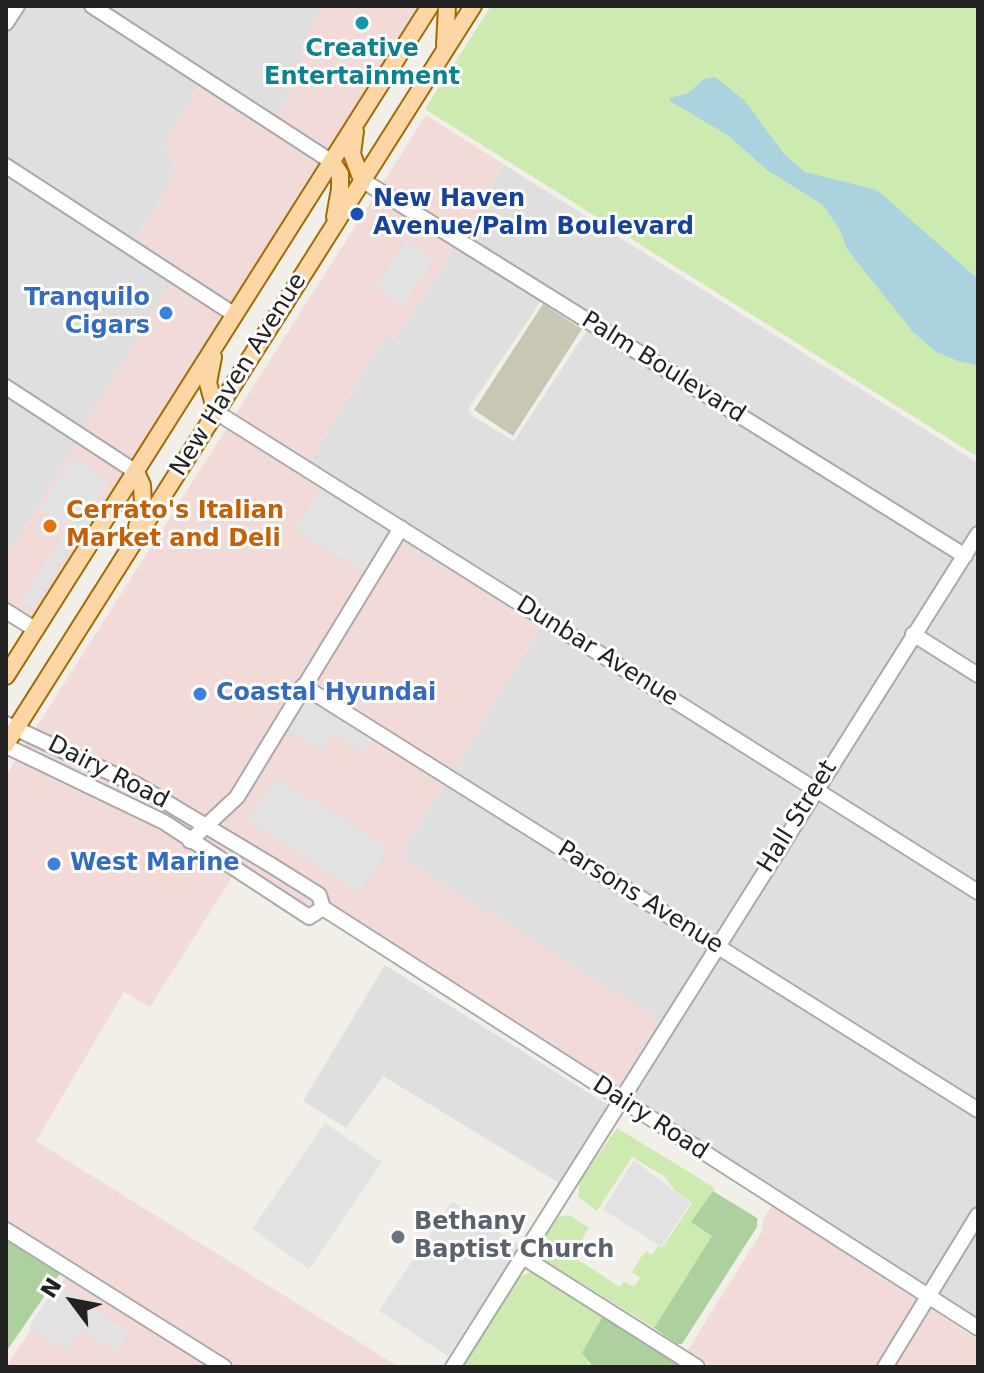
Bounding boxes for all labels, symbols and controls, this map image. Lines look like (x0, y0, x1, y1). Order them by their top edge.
marker: Creative Entertainment (353, 14, 371, 32)
place label: Creative Entertainment (264, 36, 460, 92)
place label: New Haven Avenue/Palm Boulevard (373, 186, 694, 242)
marker: New Haven Avenue/Palm Boulevard (348, 205, 366, 223)
street label: New Haven Avenue (165, 268, 313, 482)
place label: Tranquilo Cigars (24, 285, 150, 341)
marker: Tranquilo Cigars (157, 304, 175, 322)
street label: Palm Boulevard (576, 306, 750, 430)
place label: Cerrato's Italian Market and Deli (66, 498, 284, 554)
marker: Cerrato's Italian Market and Deli (41, 517, 59, 535)
street label: Dunbar Avenue (511, 591, 683, 713)
place label: Coastal Hyundai (216, 680, 436, 708)
marker: Coastal Hyundai (191, 685, 209, 703)
street label: Dairy Road (43, 730, 173, 816)
street label: Hall Street (752, 756, 844, 878)
street label: Parsons Avenue (552, 836, 728, 960)
place label: West Marine (70, 850, 240, 878)
marker: West Marine (45, 855, 63, 873)
street label: Dairy Road (587, 1071, 713, 1167)
place label: Bethany Baptist Church (414, 1209, 614, 1265)
marker: Bethany Baptist Church (389, 1228, 407, 1246)
north arrow (32, 1261, 112, 1341)
text: N (36, 1274, 67, 1302)

